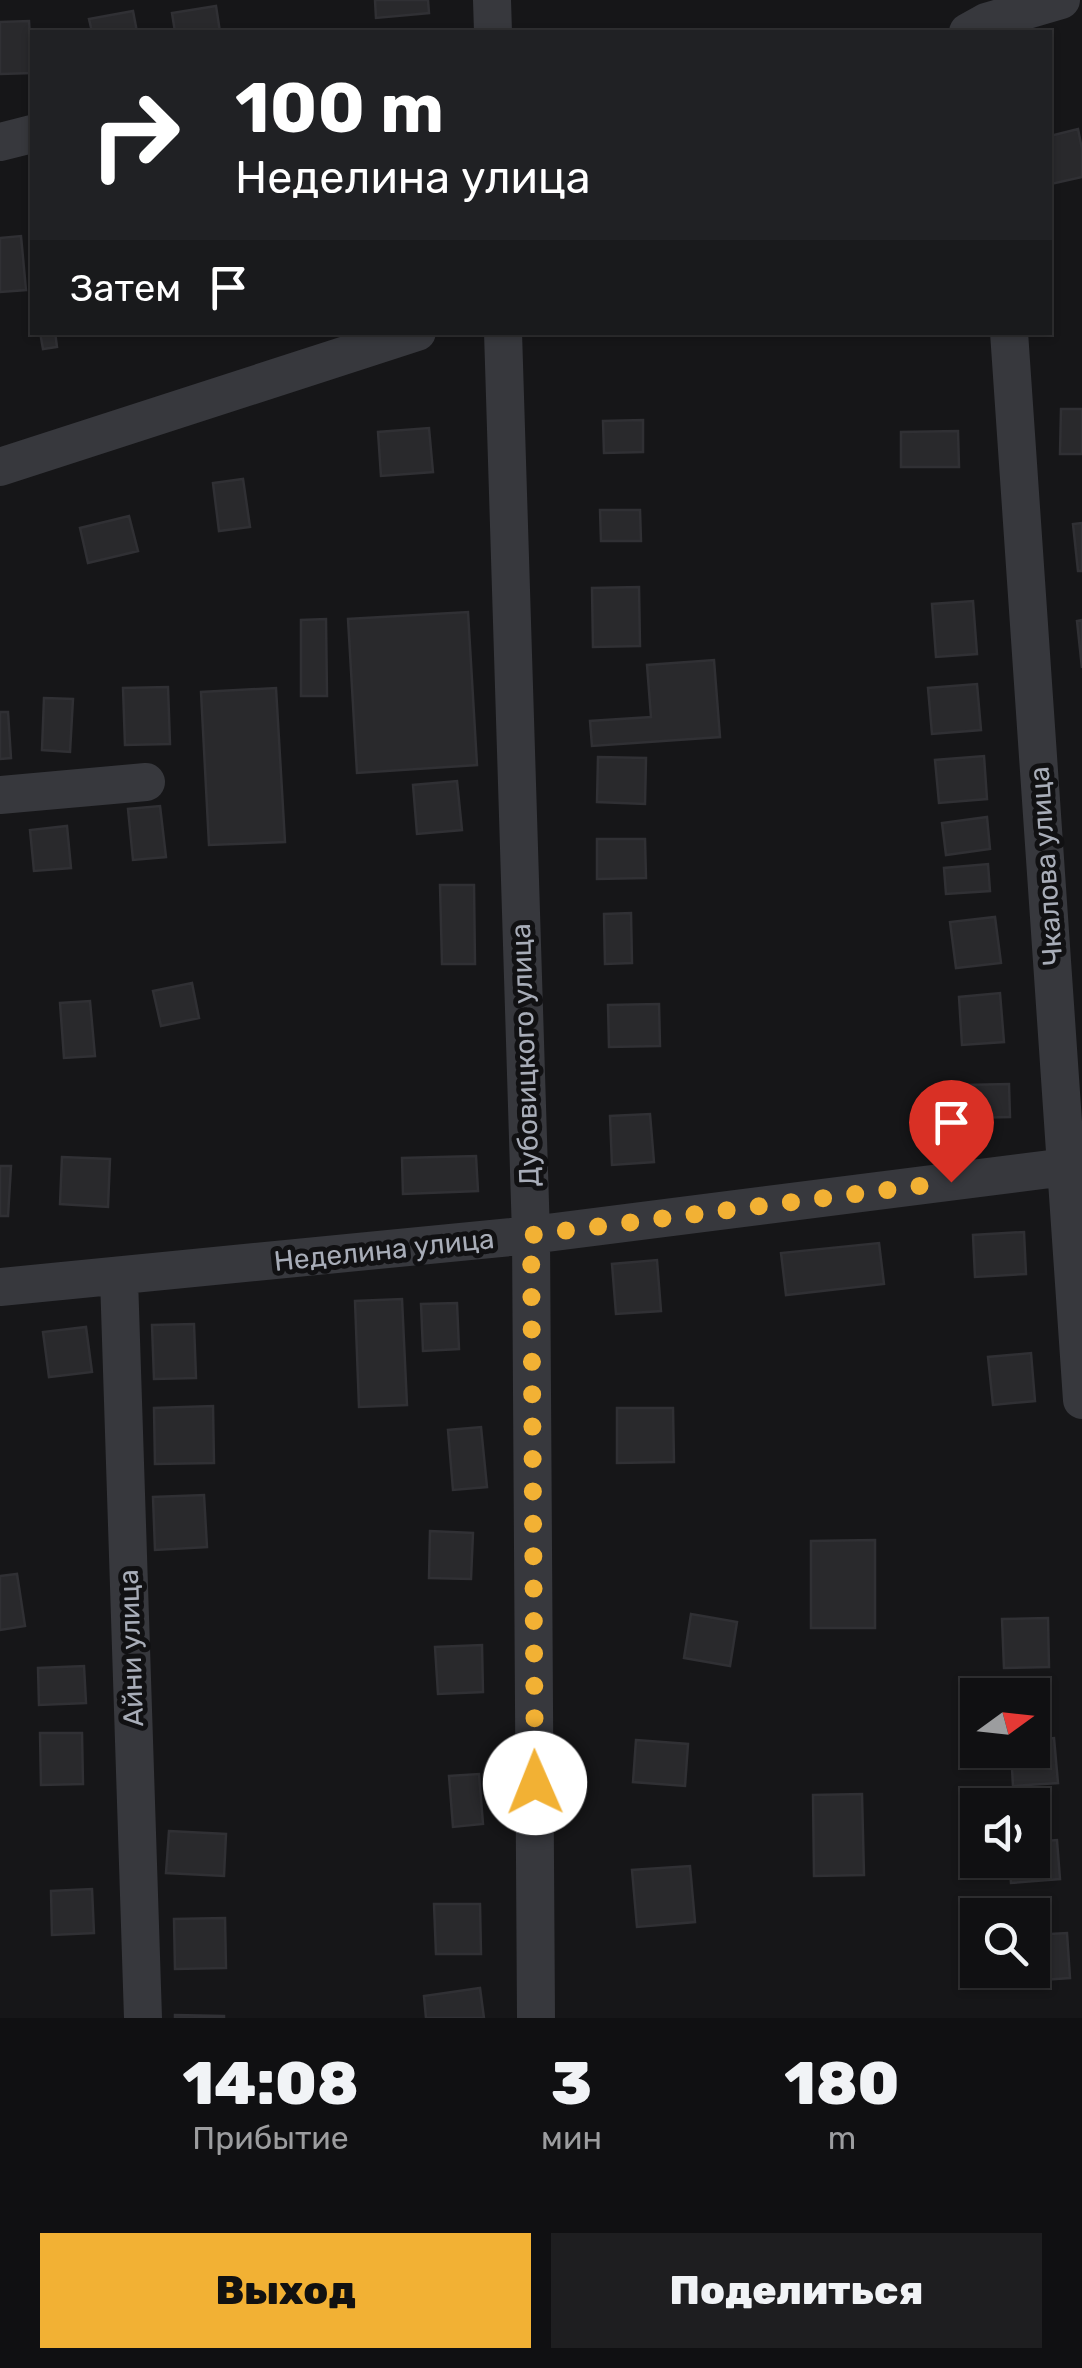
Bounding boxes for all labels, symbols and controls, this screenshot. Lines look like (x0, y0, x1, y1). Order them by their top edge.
text: 100 m (235, 67, 444, 150)
icon: right (70, 70, 200, 200)
text: Неделина улица (235, 151, 591, 204)
icon: arrive (201, 260, 256, 315)
text: Затем (70, 265, 181, 311)
street label: Чкалова улица (1023, 765, 1069, 967)
street label: Дубовицкого улица (504, 923, 546, 1187)
pin (909, 1080, 994, 1183)
icon: arrive (924, 1095, 979, 1150)
street label: Неделина улица (272, 1222, 496, 1278)
street label: Айни улица (112, 1569, 150, 1727)
north arrow (960, 1678, 1050, 1768)
map controls (960, 1678, 1050, 1988)
position arrow (483, 1731, 587, 1835)
button: sound (960, 1788, 1050, 1878)
button: search (960, 1898, 1050, 1988)
text: 14:08 (182, 2048, 359, 2119)
text: 3 (551, 2048, 592, 2119)
text: 180 (784, 2048, 900, 2119)
text: Прибытие (192, 2119, 349, 2157)
text: мин (541, 2119, 602, 2157)
text: m (828, 2119, 856, 2157)
button: Выход (40, 2233, 531, 2348)
button: Поделиться (551, 2233, 1042, 2348)

